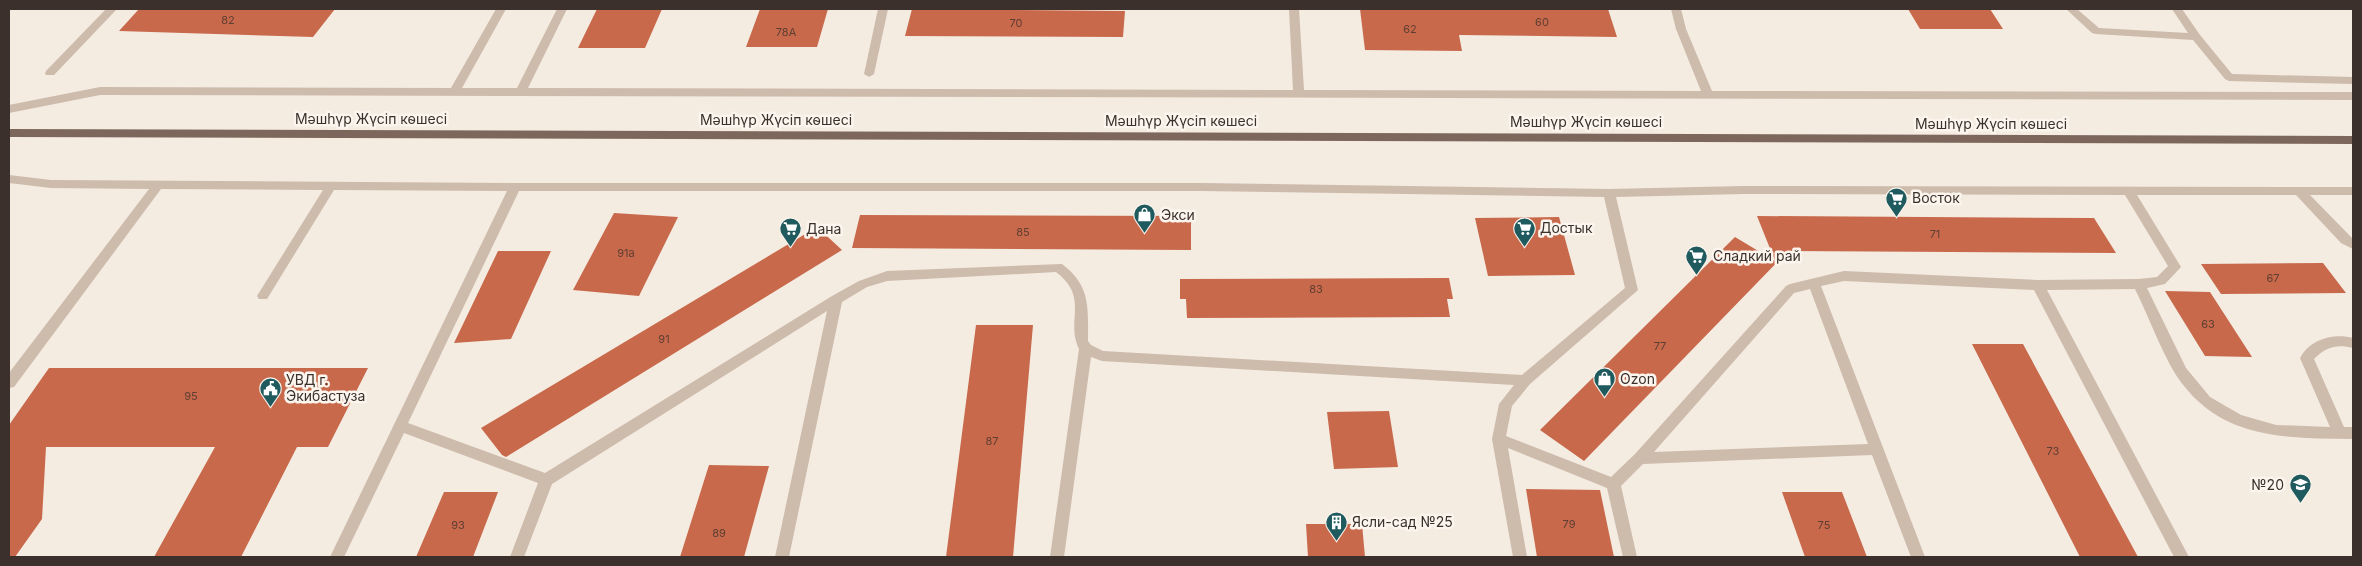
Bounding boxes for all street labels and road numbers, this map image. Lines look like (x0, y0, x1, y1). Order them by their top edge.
street label: Мәшһүр Жүсіп көшесі (295, 110, 447, 127)
street label: Мәшһүр Жүсіп көшесі (700, 111, 852, 128)
street label: Мәшһүр Жүсіп көшесі (1105, 112, 1257, 129)
street label: Мәшһүр Жүсіп көшесі (1510, 113, 1662, 130)
street label: Мәшһүр Жүсіп көшесі (1915, 115, 2067, 132)

